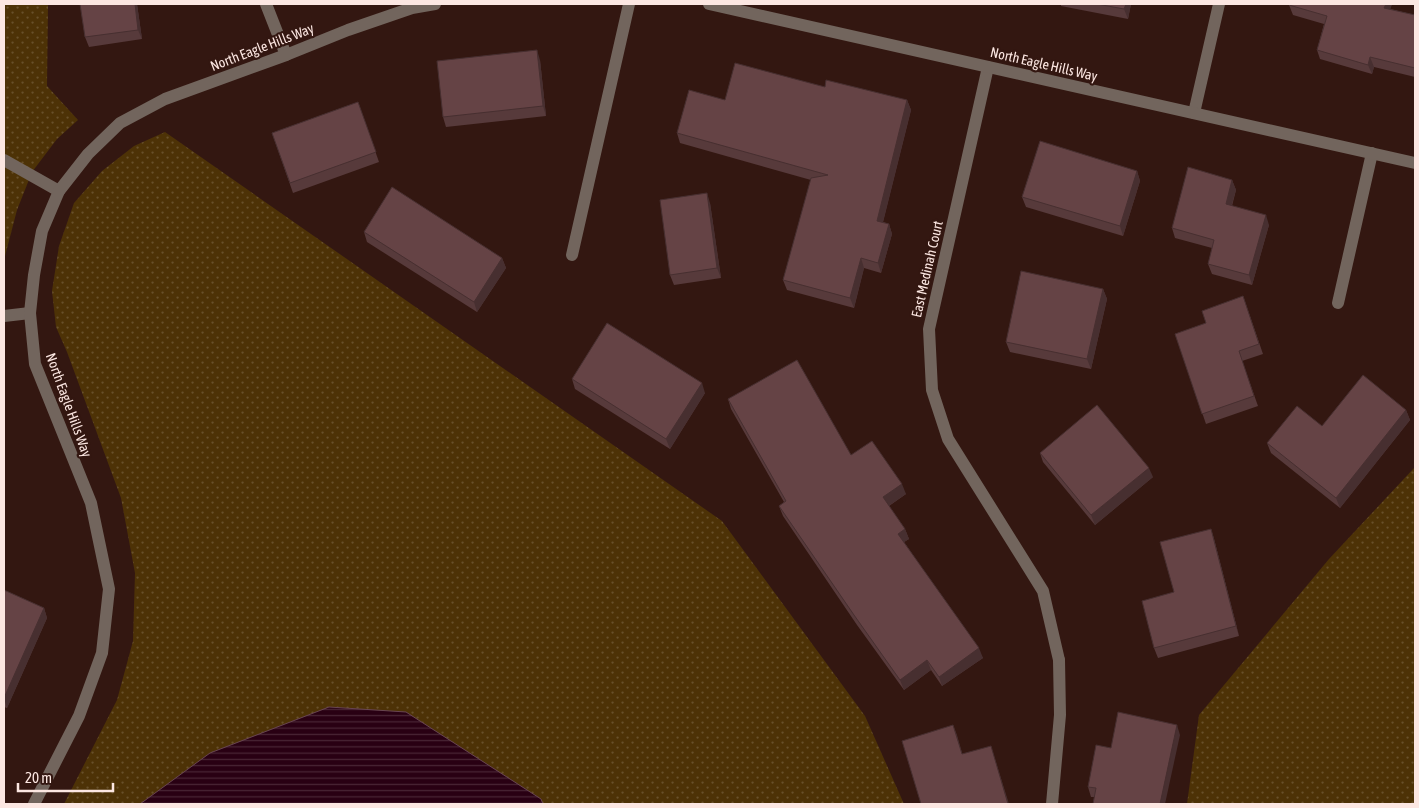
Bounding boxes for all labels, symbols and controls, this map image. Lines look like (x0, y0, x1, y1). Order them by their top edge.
street label: North Eagle Hills Way (208, 20, 316, 74)
street label: North Eagle Hills Way (989, 44, 1099, 84)
street label: East Medinah Court (908, 219, 946, 319)
street label: North Eagle Hills Way (43, 351, 95, 459)
scale bar (18, 760, 112, 792)
text: 20 m (25, 769, 52, 786)

